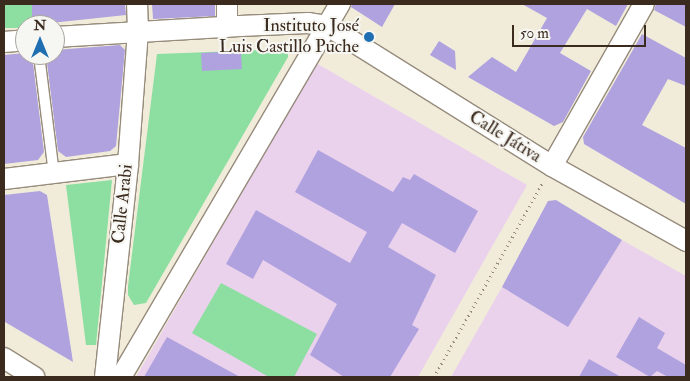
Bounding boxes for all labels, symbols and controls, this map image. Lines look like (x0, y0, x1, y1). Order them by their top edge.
north arrow (15, 15, 65, 65)
scale bar (515, 15, 649, 47)
place label: Instituto José Luis Castillo Puche (219, 16, 359, 58)
text: N (34, 17, 46, 34)
text: 50 m (520, 24, 549, 43)
marker: Instituto José Luis Castillo Puche (363, 31, 375, 43)
street label: Calle Játiva (465, 106, 545, 168)
street label: Calle Arabi (108, 163, 138, 245)

